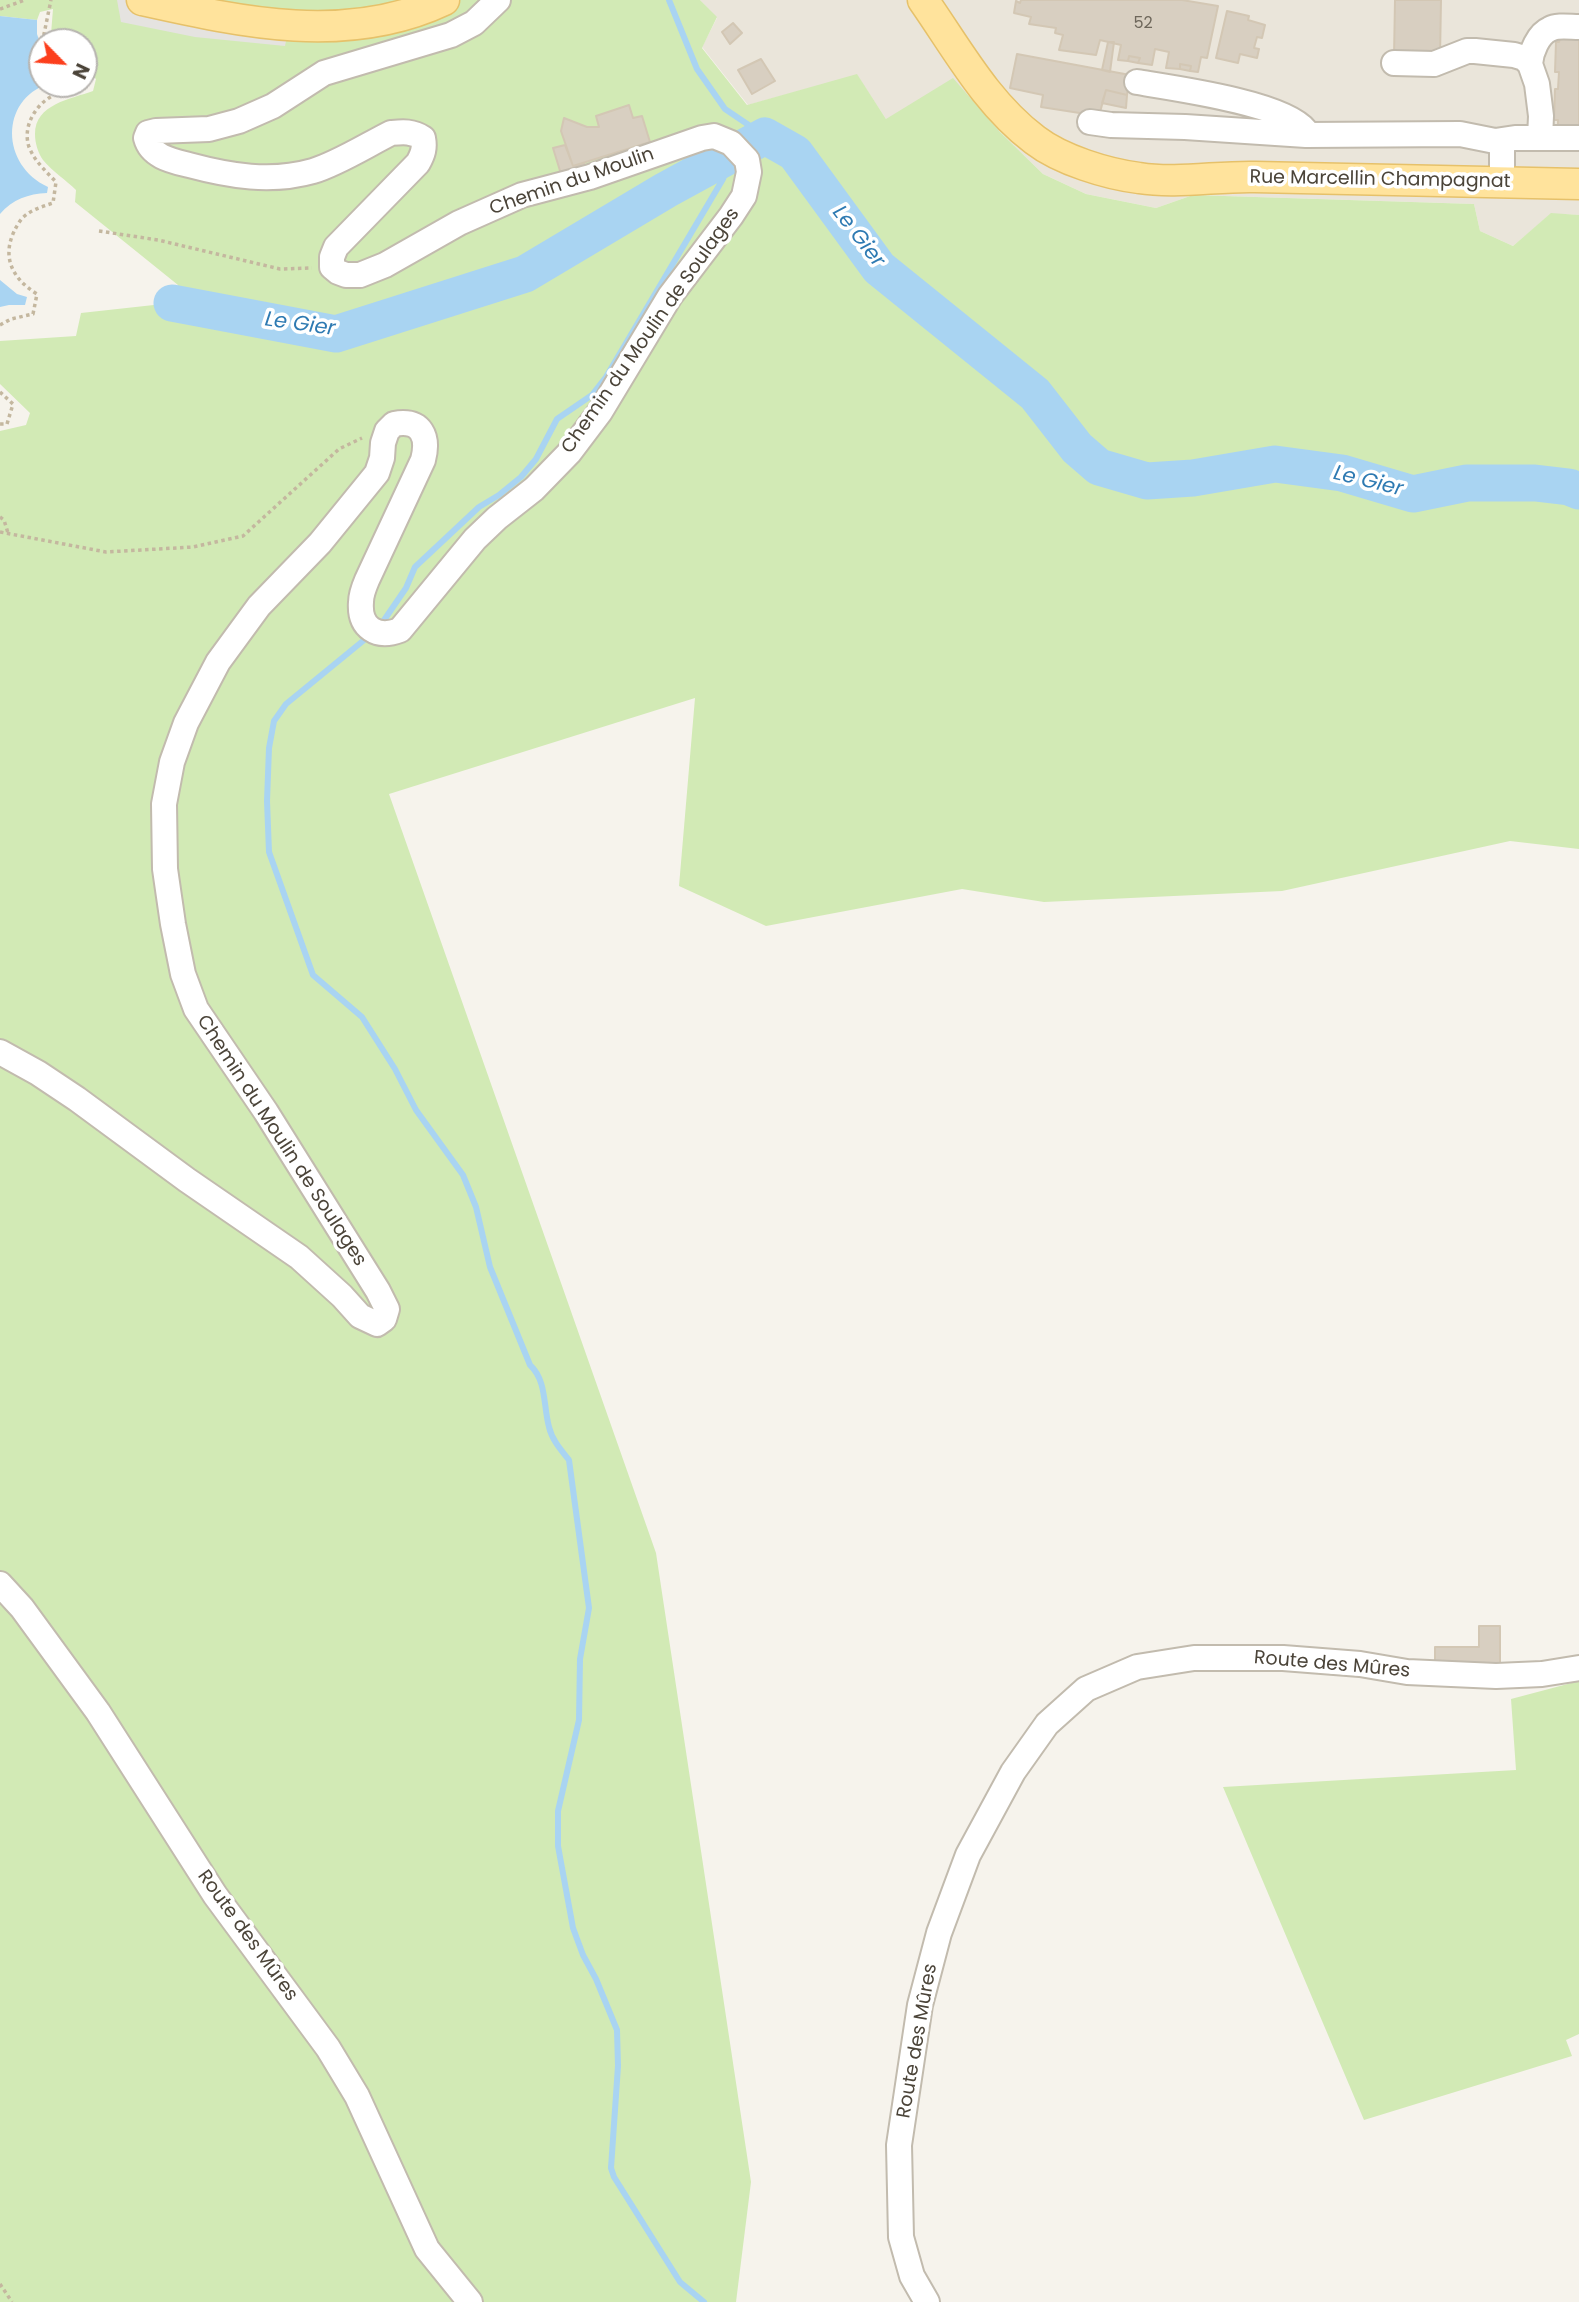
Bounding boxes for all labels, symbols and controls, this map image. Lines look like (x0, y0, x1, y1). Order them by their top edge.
house number: 52 (1133, 14, 1153, 34)
north arrow (28, 28, 98, 98)
text: N (65, 59, 96, 83)
street label: Chemin du Moulin (487, 143, 657, 221)
street label: Rue Marcellin Champagnat (1249, 166, 1511, 194)
water label: Le Gier (826, 201, 890, 273)
street label: Chemin du Moulin de Soulages (557, 204, 745, 458)
water label: Le Gier (263, 308, 337, 342)
water label: Le Gier (1331, 461, 1405, 503)
street label: Chemin du Moulin de Soulages (191, 1011, 371, 1271)
street label: Route des Mûres (1253, 1647, 1411, 1683)
street label: Route des Mûres (192, 1866, 302, 2006)
street label: Route des Mûres (893, 1962, 943, 2120)

